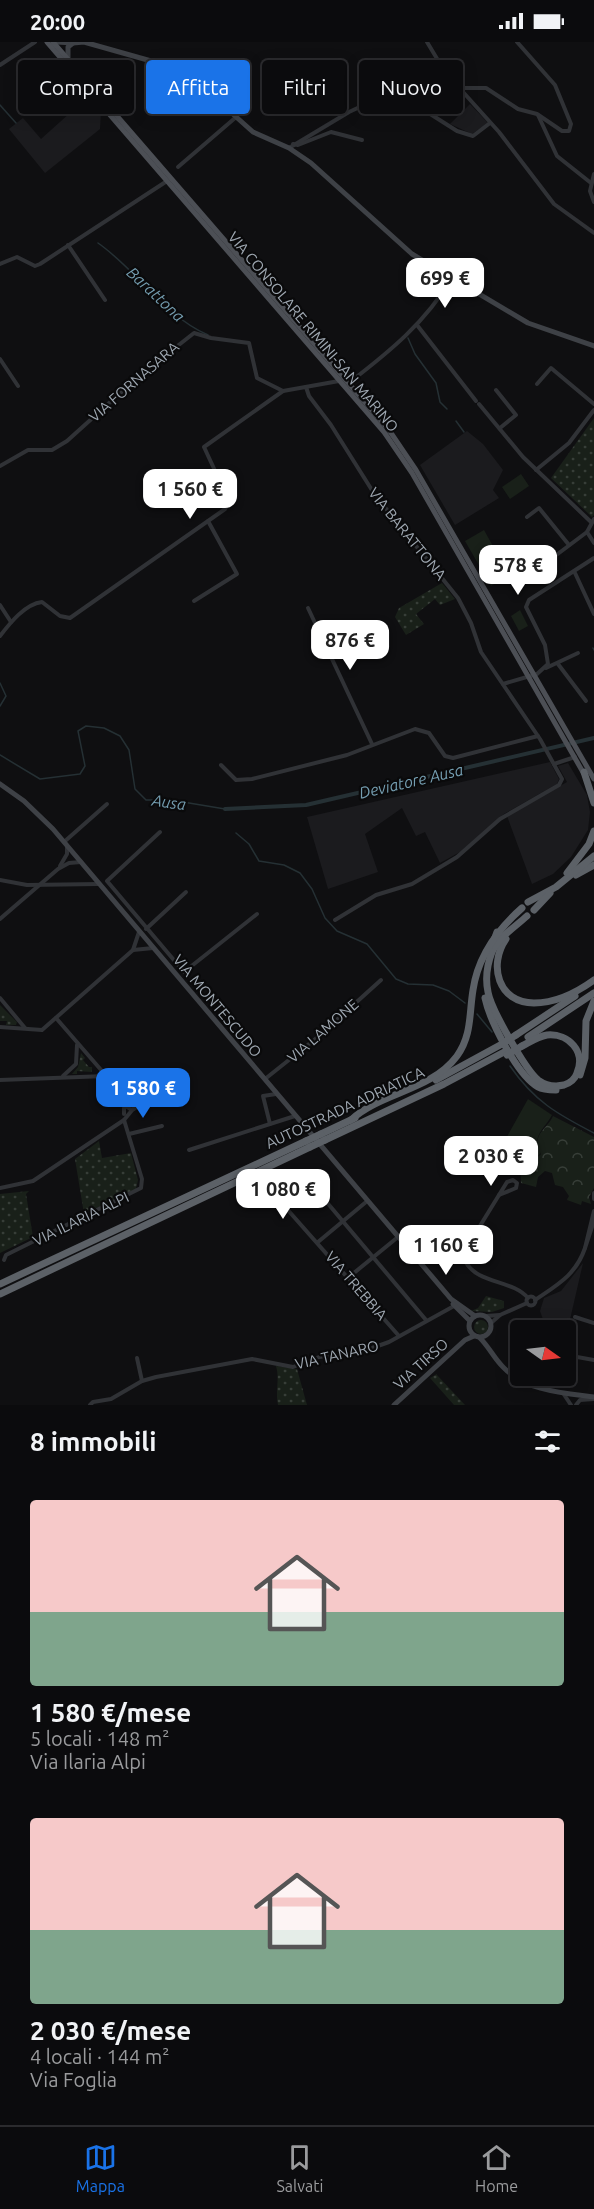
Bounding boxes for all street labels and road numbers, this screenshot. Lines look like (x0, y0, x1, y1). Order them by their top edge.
street label: VIA CONSOLARE RIMINI-SAN MARINO (225, 228, 402, 435)
street label: VIA FORNASARA (85, 338, 182, 425)
street label: VIA BARATTONA (365, 484, 450, 583)
street label: VIA MONTESCUDO (170, 951, 265, 1060)
street label: VIA LAMONE (284, 995, 362, 1066)
street label: AUTOSTRADA ADRIATICA (263, 1063, 427, 1152)
street label: VIA ILARIA ALPI (30, 1188, 132, 1249)
street label: VIA TREBBIA (322, 1248, 391, 1324)
street label: VIA TIRSO (390, 1335, 451, 1393)
street label: VIA TANARO (293, 1337, 380, 1372)

